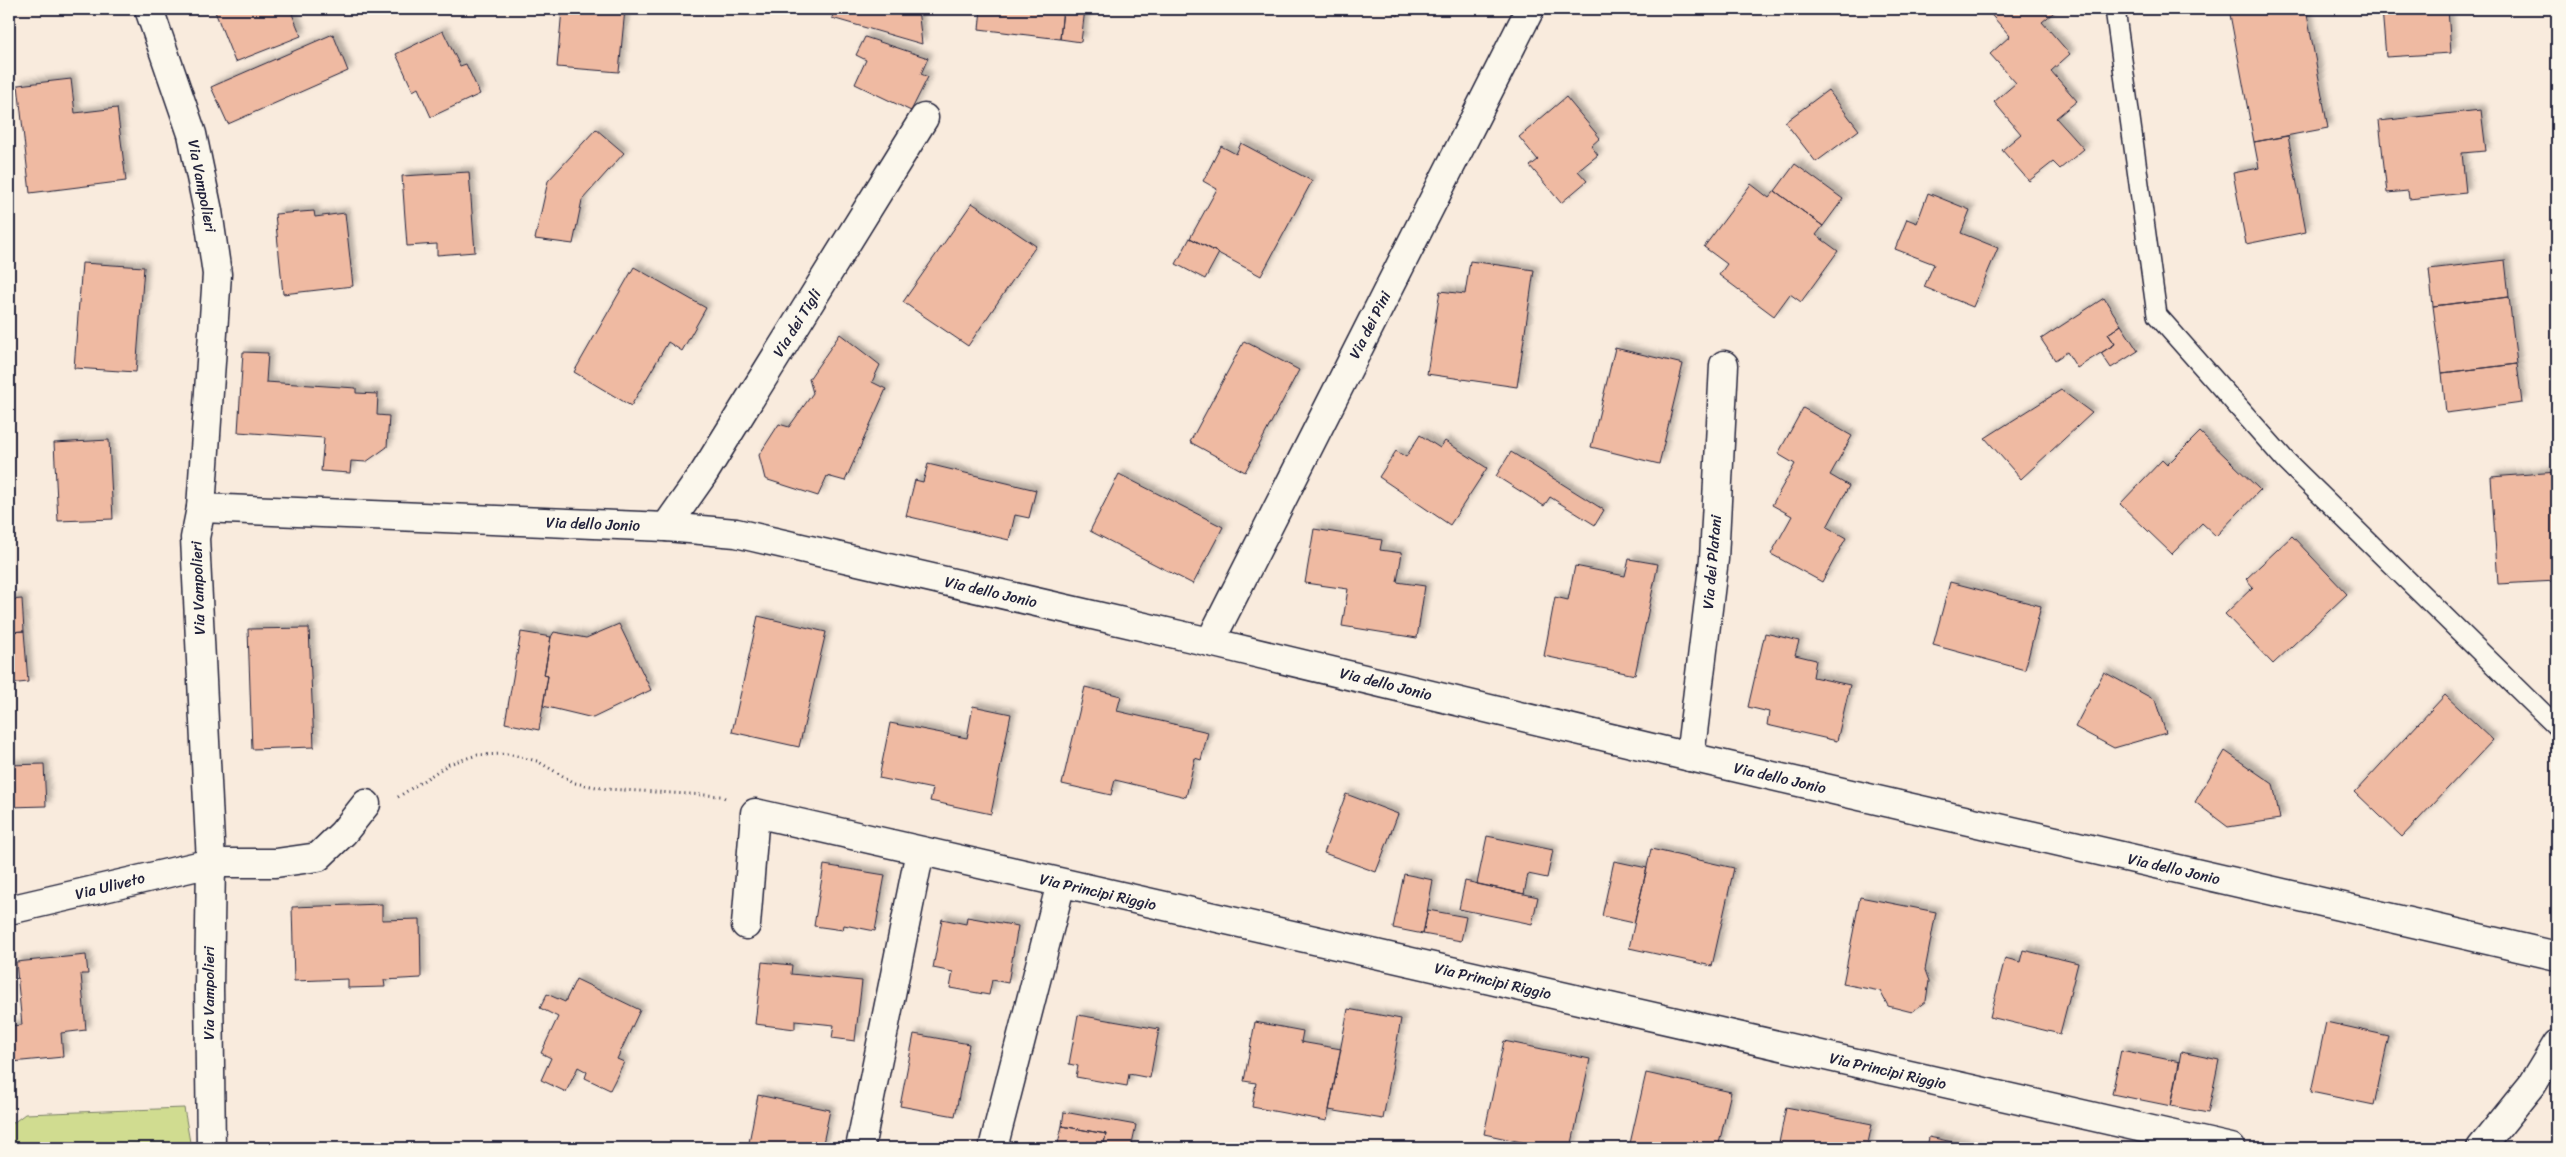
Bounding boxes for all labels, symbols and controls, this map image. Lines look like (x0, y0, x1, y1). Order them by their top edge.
street label: Via Vampolieri (180, 137, 224, 235)
street label: Via dei Tigli (766, 283, 829, 362)
street label: Via dei Pini (1342, 286, 1399, 363)
street label: Via dello Jonio (545, 509, 641, 539)
street label: Via dei Platani (1695, 513, 1729, 610)
street label: Via Vampolieri (183, 540, 213, 635)
street label: Via dello Jonio (942, 569, 1040, 615)
street label: Via dello Jonio (1337, 660, 1435, 708)
street label: Via dello Jonio (1731, 755, 1829, 801)
street label: Via dello Jonio (2125, 846, 2223, 892)
street label: Via Uliveto (72, 865, 148, 907)
street label: Via Principi Riggio (1037, 866, 1159, 918)
street label: Via Vampolieri (196, 945, 222, 1040)
street label: Via Principi Riggio (1432, 955, 1554, 1007)
street label: Via Principi Riggio (1827, 1045, 1949, 1097)

